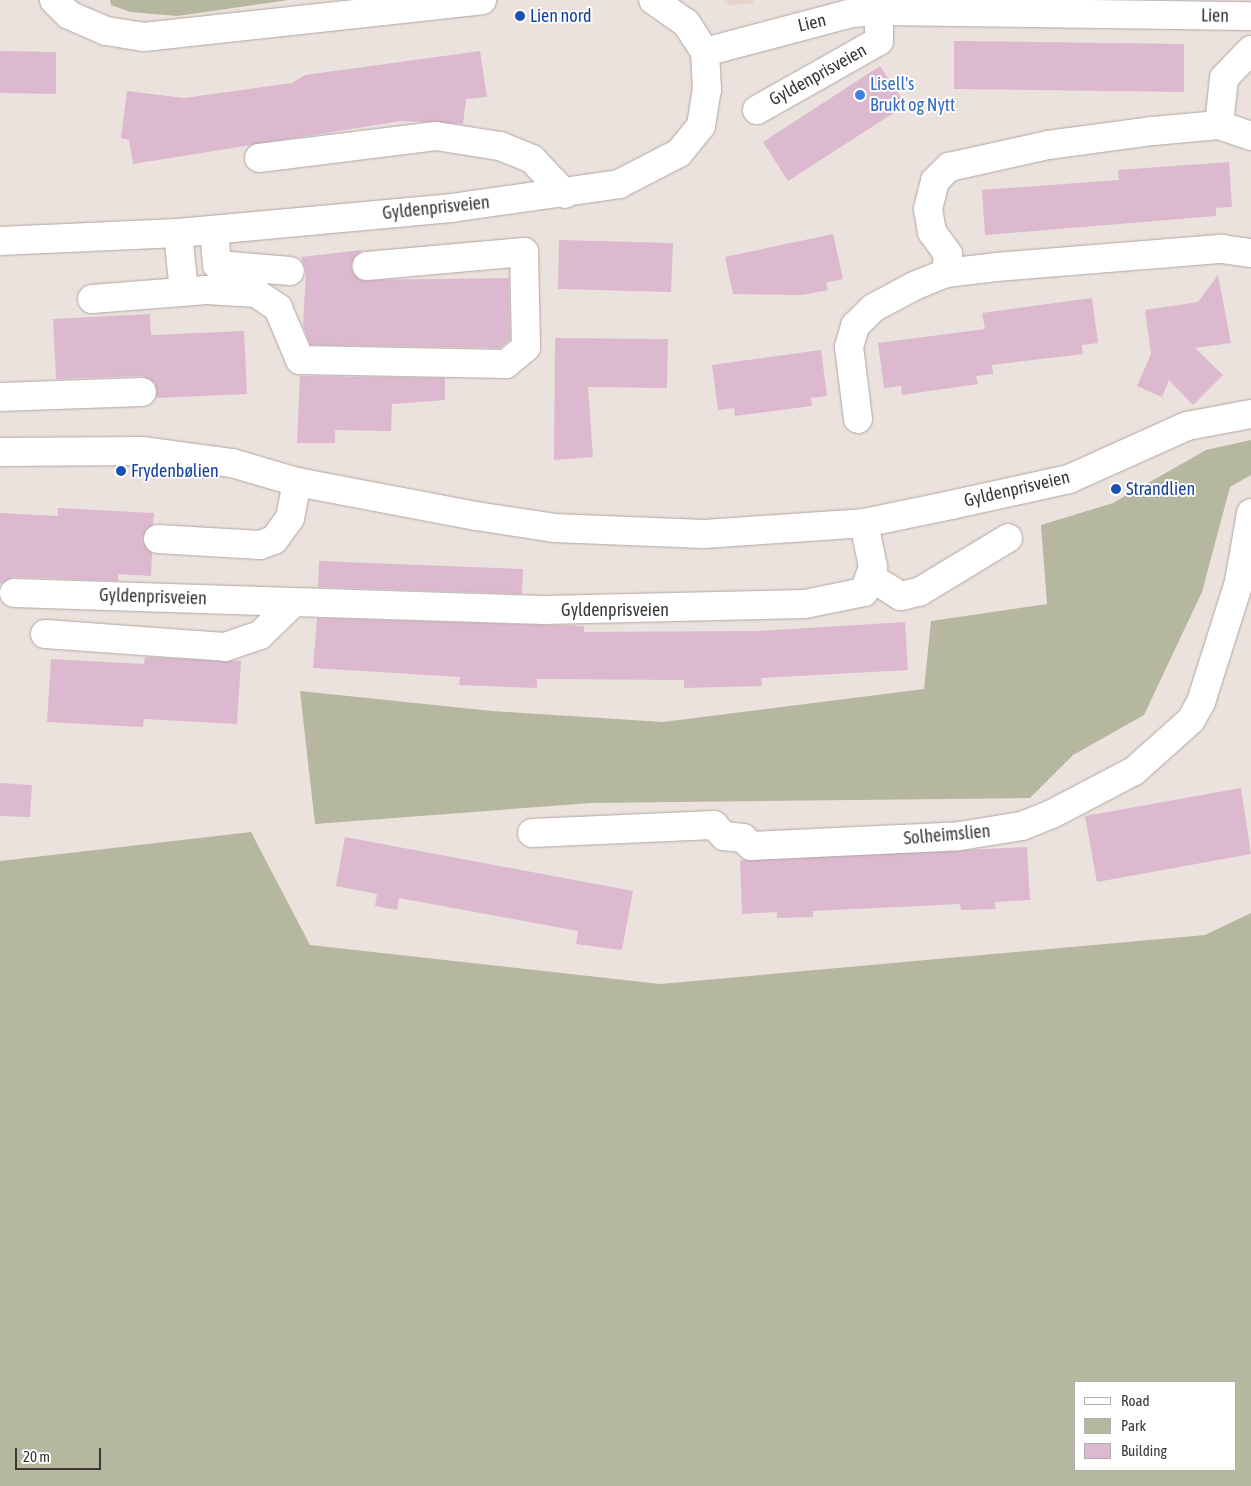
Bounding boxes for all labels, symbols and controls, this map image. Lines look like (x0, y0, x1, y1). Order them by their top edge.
place label: Lien nord (530, 5, 592, 27)
street label: Lien (1201, 5, 1229, 27)
street label: Lien (796, 9, 828, 37)
marker: Lien nord (514, 10, 526, 22)
street label: Gyldenprisveien (766, 39, 870, 111)
place label: Lisell's Brukt og Nytt (870, 74, 955, 116)
marker: Lisell's Brukt og Nytt (854, 89, 866, 101)
street label: Gyldenprisveien (381, 192, 491, 224)
place label: Frydenbølien (131, 460, 219, 482)
marker: Frydenbølien (115, 465, 127, 477)
street label: Gyldenprisveien (962, 466, 1072, 512)
place label: Strandlien (1126, 478, 1195, 500)
marker: Strandlien (1110, 483, 1122, 495)
street label: Gyldenprisveien (99, 584, 207, 610)
street label: Gyldenprisveien (561, 599, 669, 621)
street label: Solheimslien (903, 820, 991, 850)
legend (1074, 1381, 1236, 1471)
text: Road (1121, 1392, 1150, 1409)
text: Park (1121, 1417, 1146, 1434)
scale bar (18, 1438, 104, 1470)
text: Building (1121, 1442, 1167, 1459)
text: 20 m (23, 1448, 50, 1465)

